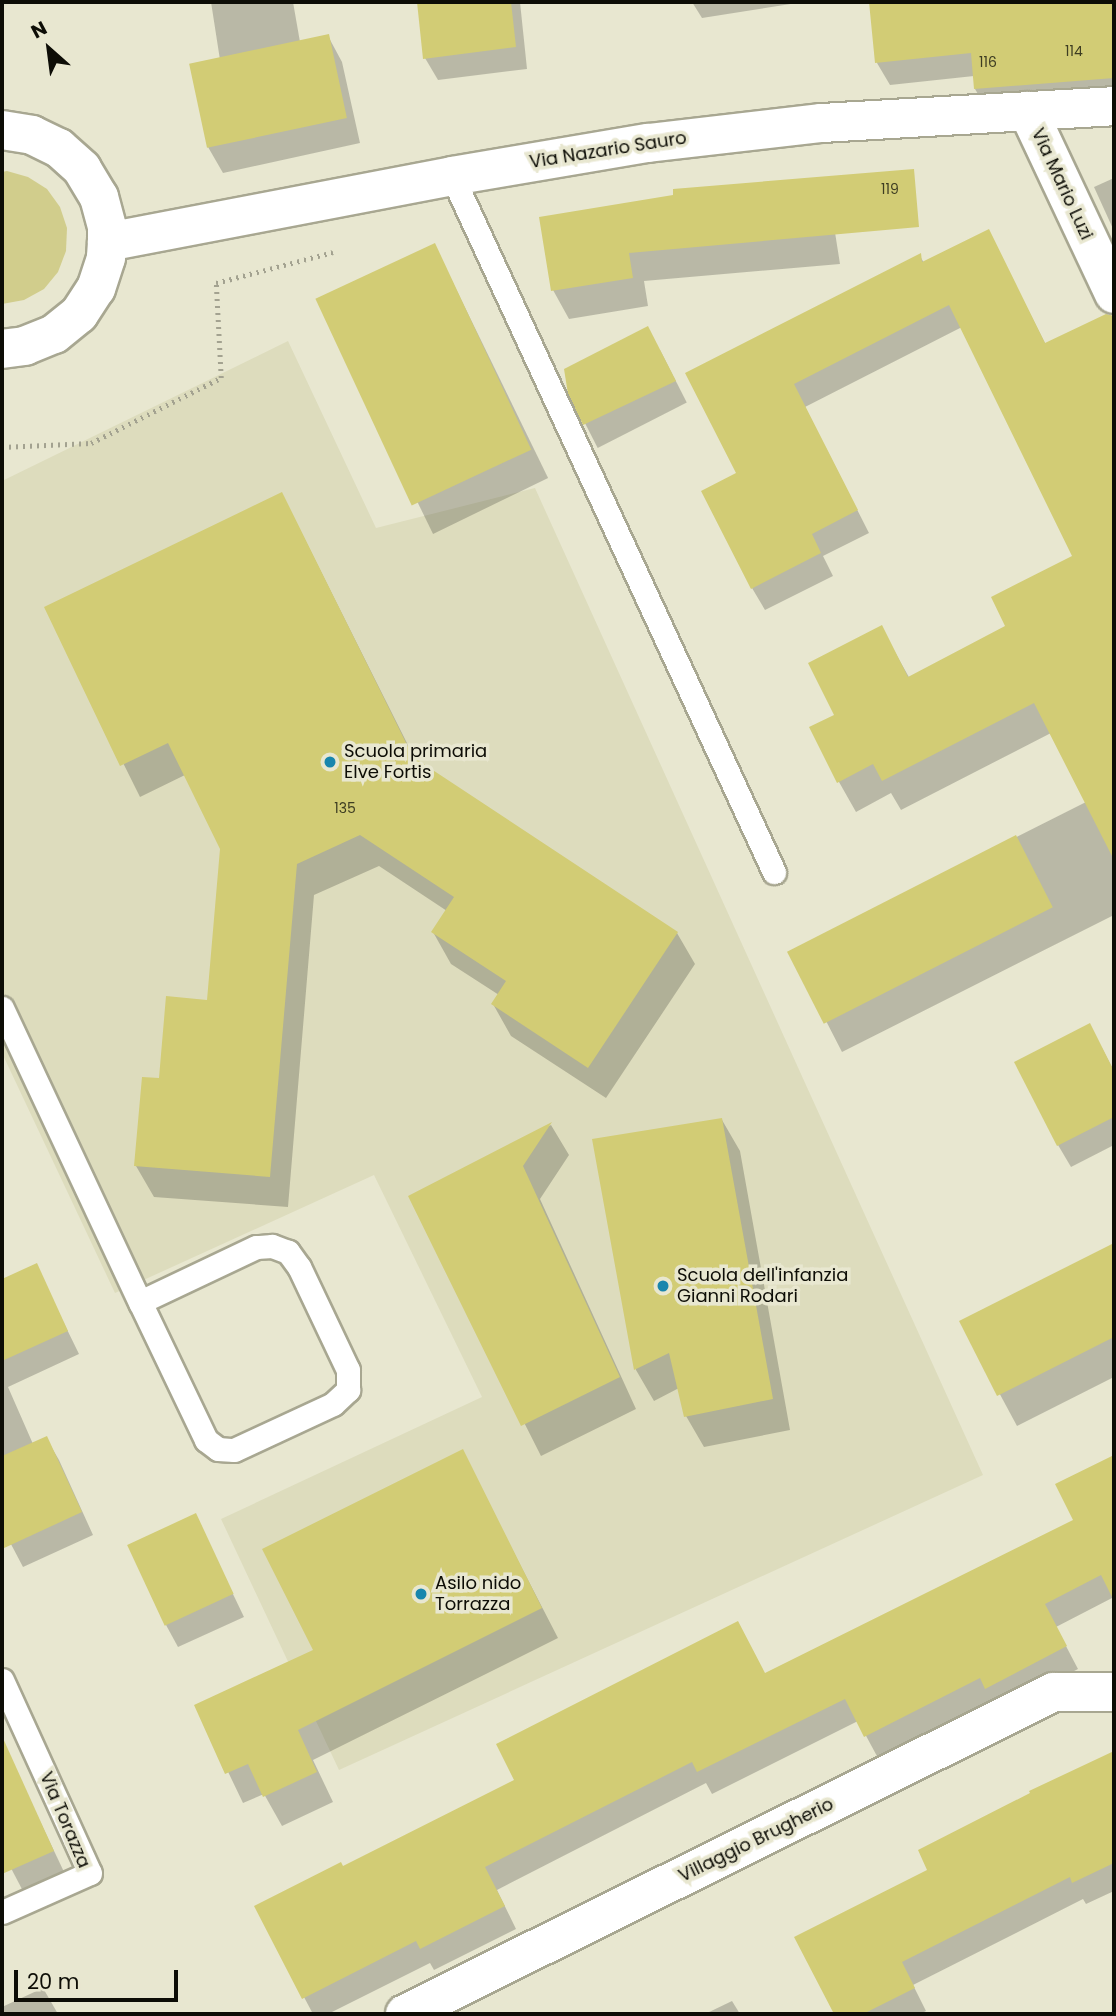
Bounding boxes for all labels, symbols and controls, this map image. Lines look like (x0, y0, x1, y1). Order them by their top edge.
north arrow (14, 14, 84, 84)
text: N (26, 15, 52, 45)
house number: 114 (1065, 43, 1083, 59)
house number: 116 (979, 54, 997, 70)
street label: Via Mario Luzi (1027, 125, 1097, 243)
street label: Via Nazario Sauro (528, 127, 688, 173)
house number: 119 (881, 181, 899, 197)
place label: Scuola primaria Elve Fortis (344, 741, 487, 784)
marker: Scuola primaria Elve Fortis (322, 754, 338, 770)
house number: 135 (334, 800, 356, 816)
place label: Scuola dell'infanzia Gianni Rodari (677, 1265, 848, 1308)
marker: Scuola dell'infanzia Gianni Rodari (655, 1278, 671, 1294)
place label: Asilo nido Torrazza (435, 1573, 521, 1616)
marker: Asilo nido Torrazza (413, 1586, 429, 1602)
street label: Via Torazza (35, 1769, 95, 1871)
street label: Villaggio Brugherio (675, 1793, 837, 1887)
scale bar (18, 1956, 182, 2000)
text: 20 m (27, 1967, 80, 1996)

